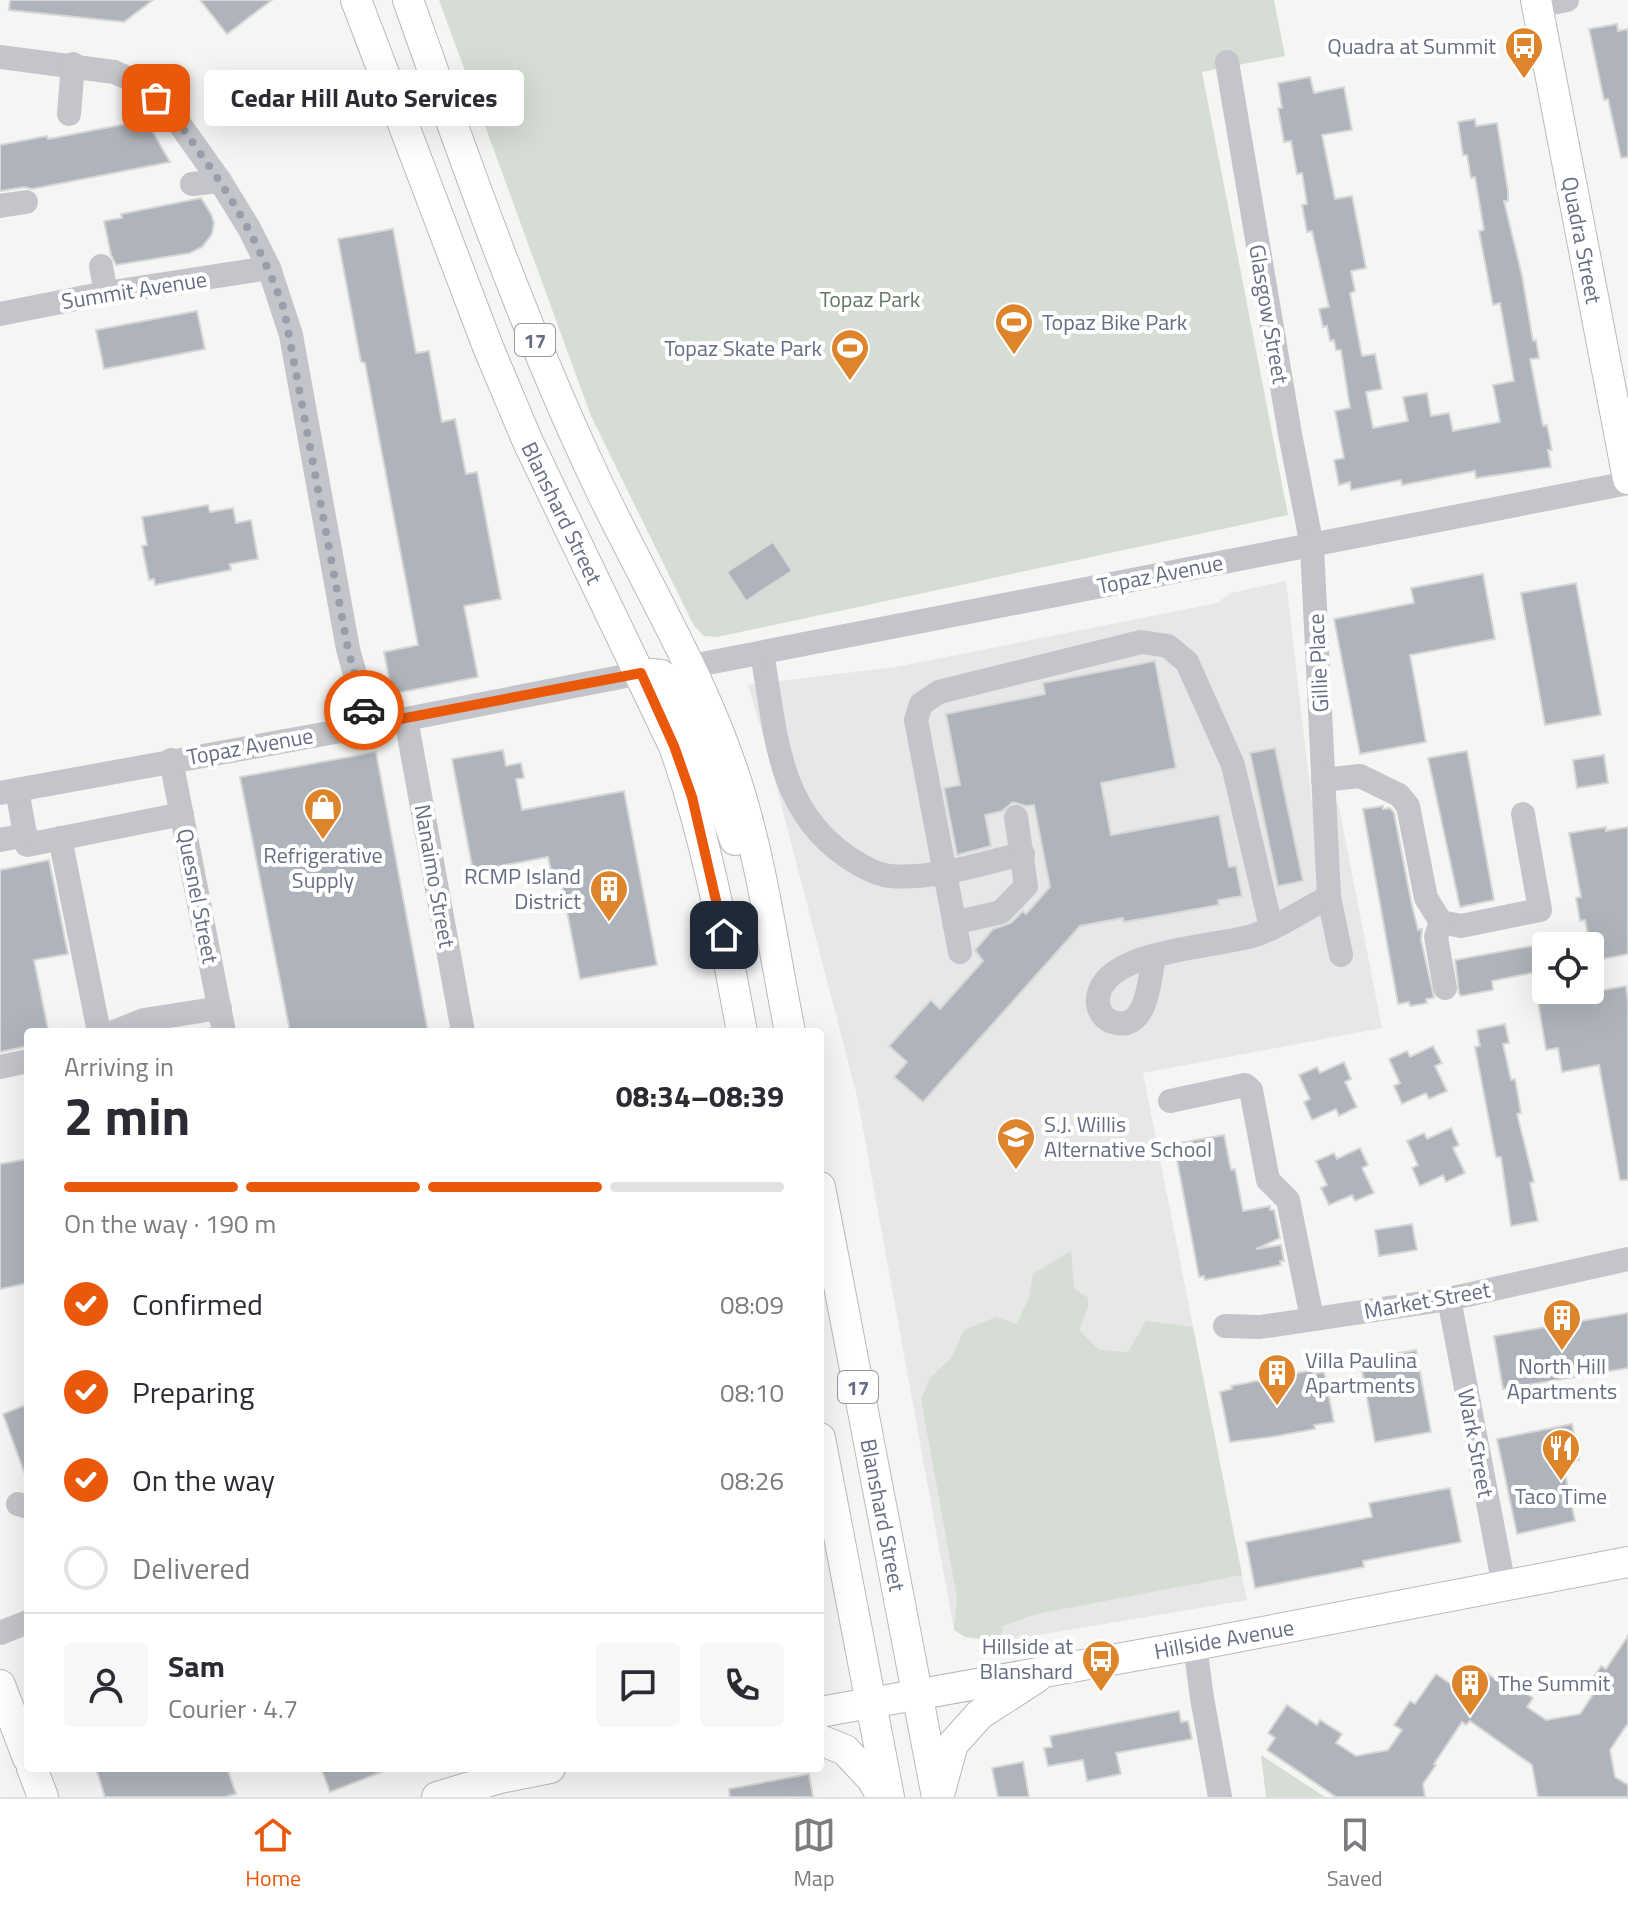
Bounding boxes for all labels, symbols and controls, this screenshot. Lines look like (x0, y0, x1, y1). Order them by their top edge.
bus stop icon: Quadra at Summit (1503, 25, 1545, 80)
place label: Quadra at Summit (1327, 29, 1496, 63)
pin (122, 64, 190, 132)
callout: Cedar Hill Auto Services (204, 70, 524, 126)
icon: bag (134, 76, 178, 120)
text: Cedar Hill Auto Services (231, 78, 498, 117)
street label: Quadra Street (1553, 173, 1611, 307)
street label: Glasgow Street (1240, 242, 1298, 387)
street label: Summit Avenue (59, 262, 209, 318)
park label: Topaz Park (820, 282, 921, 316)
sports icon: Topaz Bike Park (993, 301, 1035, 356)
place label: Topaz Bike Park (1042, 305, 1188, 339)
road number: 17 (515, 324, 555, 356)
sports icon: Topaz Skate Park (829, 327, 871, 382)
place label: Topaz Skate Park (664, 331, 822, 365)
street label: Blanshard Street (513, 436, 611, 590)
street label: Topaz Avenue (1094, 545, 1226, 603)
street label: Gillie Place (1298, 613, 1338, 713)
courier (324, 670, 404, 750)
icon: car (342, 688, 386, 732)
street label: Topaz Avenue (184, 718, 316, 774)
shop icon: Refrigerative Supply (302, 786, 344, 841)
street label: Nanaimo Street (406, 802, 464, 951)
street label: Quesnel Street (168, 825, 228, 967)
place label: Refrigerative Supply (263, 838, 383, 897)
place label: RCMP Island District (464, 859, 581, 918)
building icon: RCMP Island District (588, 868, 630, 923)
pin (690, 901, 758, 969)
icon: home (702, 913, 746, 957)
map controls (1532, 932, 1604, 1004)
button: locate (1532, 932, 1604, 1004)
text: Arriving in (64, 1047, 174, 1086)
text: 08:34–08:39 (616, 1073, 784, 1119)
text: 2 min (64, 1076, 190, 1155)
place label: S.J. Willis Alternative School (1044, 1107, 1212, 1166)
school or university icon: S.J. Willis Alternative School (995, 1116, 1037, 1171)
text: On the way · 190 m (64, 1204, 276, 1243)
street label: Market Street (1361, 1272, 1493, 1328)
text: Confirmed (132, 1281, 263, 1327)
icon: check (64, 1282, 108, 1326)
text: 08:09 (720, 1285, 784, 1324)
building icon: North Hill Apartments (1541, 1297, 1583, 1352)
place label: Villa Paulina Apartments (1305, 1343, 1417, 1402)
place label: North Hill Apartments (1507, 1349, 1617, 1408)
building icon: Villa Paulina Apartments (1256, 1352, 1298, 1407)
text: Preparing (132, 1369, 254, 1415)
icon: check (64, 1370, 108, 1414)
road number: 17 (838, 1371, 878, 1403)
text: 08:10 (720, 1373, 784, 1412)
street label: Wark Street (1449, 1386, 1503, 1500)
restaurant icon: Taco Time (1540, 1427, 1582, 1482)
street label: Blanshard Street (852, 1436, 915, 1595)
text: On the way (132, 1457, 275, 1503)
icon: check (64, 1458, 108, 1502)
text: 08:26 (720, 1461, 784, 1500)
place label: Taco Time (1515, 1479, 1607, 1513)
text: Delivered (132, 1545, 250, 1591)
street label: Hillside Avenue (1151, 1610, 1297, 1668)
place label: Hillside at Blanshard (979, 1629, 1073, 1688)
bus stop icon: Hillside at Blanshard (1080, 1638, 1122, 1693)
button: person (64, 1643, 148, 1727)
text: Sam (168, 1643, 225, 1689)
button: chat (596, 1643, 680, 1727)
button: phone (700, 1643, 784, 1727)
building icon: The Summit (1449, 1662, 1491, 1717)
place label: The Summit (1498, 1666, 1611, 1700)
text: Courier · 4.7 (168, 1689, 298, 1728)
tab: Home (245, 1813, 301, 1895)
tab: Map (792, 1813, 836, 1895)
tab: Saved (1327, 1813, 1383, 1895)

